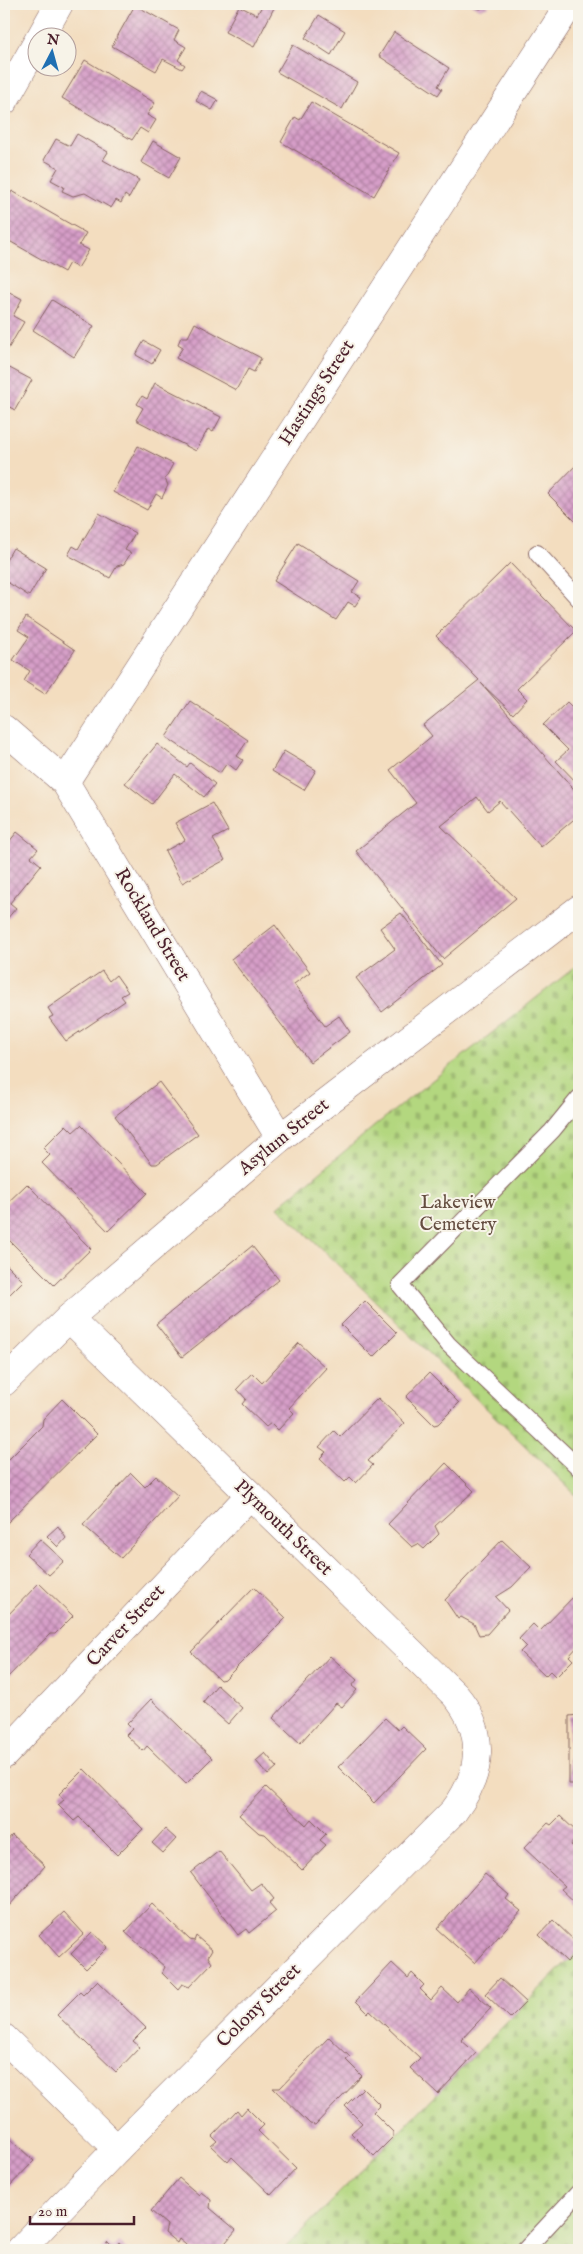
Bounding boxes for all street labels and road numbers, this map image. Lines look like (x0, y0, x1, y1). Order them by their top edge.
street label: Hastings Street (274, 335, 360, 450)
street label: Rockland Street (109, 864, 195, 986)
street label: Asylum Street (233, 1093, 335, 1181)
street label: Plymouth Street (229, 1475, 338, 1581)
street label: Carver Street (82, 1579, 171, 1672)
street label: Colony Street (212, 1958, 307, 2053)

